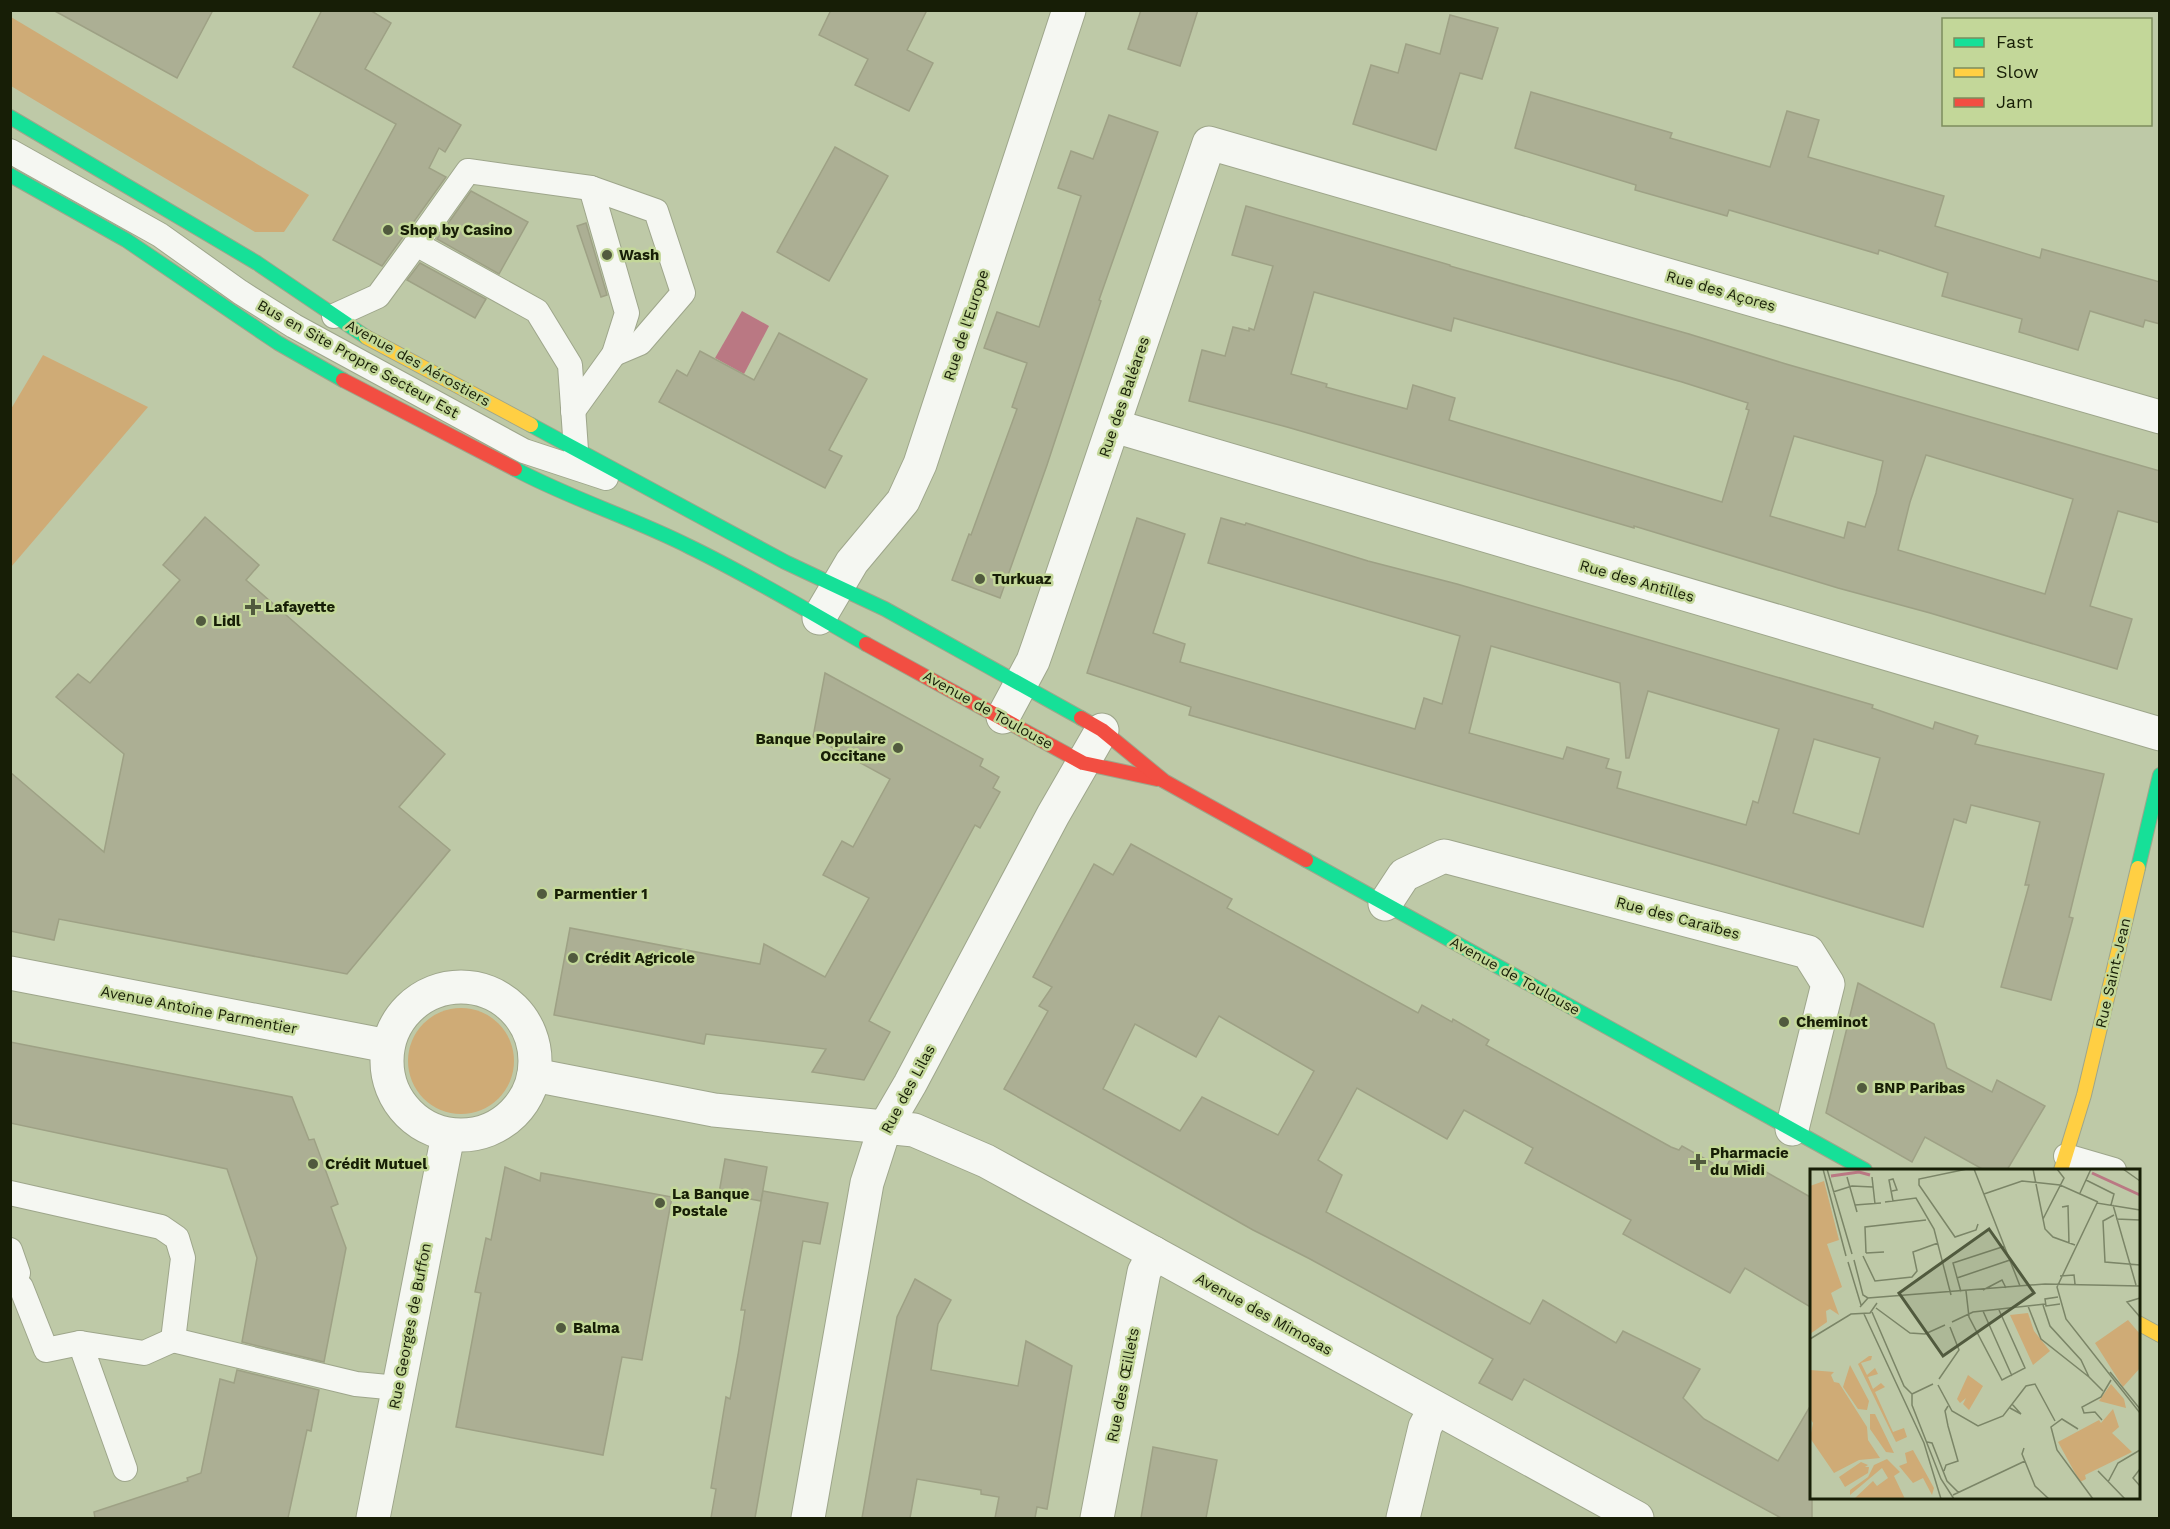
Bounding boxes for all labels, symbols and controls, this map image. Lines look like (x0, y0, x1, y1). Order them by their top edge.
legend (1942, 18, 2152, 126)
text: Fast (1996, 31, 2034, 52)
text: Slow (1996, 61, 2039, 82)
text: Jam (1996, 91, 2033, 112)
place label: Shop by Casino (400, 221, 513, 239)
marker: Shop by Casino (381, 223, 395, 237)
place label: Wash (619, 246, 659, 264)
marker: Wash (600, 248, 614, 262)
street label: Rue de l'Europe (940, 267, 992, 383)
street label: Rue des Açores (1664, 267, 1778, 315)
street label: Bus en Site Propre Secteur Est (254, 296, 462, 422)
street label: Avenue des Aérostiers (343, 316, 494, 410)
street label: Rue des Baléares (1095, 334, 1153, 460)
street label: Rue des Antilles (1578, 556, 1696, 606)
place label: Turkuaz (992, 570, 1052, 588)
marker: Turkuaz (973, 572, 987, 586)
place label: Lafayette (265, 598, 335, 616)
marker: Lafayette (246, 600, 260, 614)
place label: Lidl (213, 612, 241, 630)
marker: Lidl (194, 614, 208, 628)
street label: Avenue de Toulouse (920, 667, 1056, 753)
place label: Banque Populaire Occitane (756, 730, 886, 765)
marker: Banque Populaire Occitane (891, 741, 905, 755)
place label: Parmentier 1 (554, 885, 648, 903)
marker: Parmentier 1 (535, 887, 549, 901)
street label: Rue des Caraïbes (1614, 893, 1742, 943)
street label: Rue Saint-Jean (2092, 916, 2134, 1030)
street label: Avenue de Toulouse (1447, 933, 1583, 1019)
place label: Crédit Agricole (585, 949, 695, 967)
marker: Crédit Agricole (566, 951, 580, 965)
street label: Avenue Antoine Parmentier (99, 982, 299, 1038)
place label: Cheminot (1796, 1013, 1868, 1031)
marker: Cheminot (1777, 1015, 1791, 1029)
street label: Rue des Lilas (877, 1041, 939, 1136)
place label: BNP Paribas (1874, 1079, 1965, 1097)
marker: BNP Paribas (1855, 1081, 1869, 1095)
place label: Pharmacie du Midi (1710, 1144, 1789, 1179)
place label: Crédit Mutuel (325, 1155, 427, 1173)
marker: Pharmacie du Midi (1691, 1155, 1705, 1169)
marker: Crédit Mutuel (306, 1157, 320, 1171)
inset map (1810, 1169, 2140, 1499)
place label: La Banque Postale (672, 1185, 750, 1220)
marker: La Banque Postale (653, 1196, 667, 1210)
street label: Rue Georges de Buffon (385, 1241, 435, 1411)
street label: Avenue des Mimosas (1192, 1269, 1336, 1359)
place label: Balma (573, 1319, 620, 1337)
marker: Balma (554, 1321, 568, 1335)
street label: Rue des Œillets (1103, 1326, 1143, 1444)

